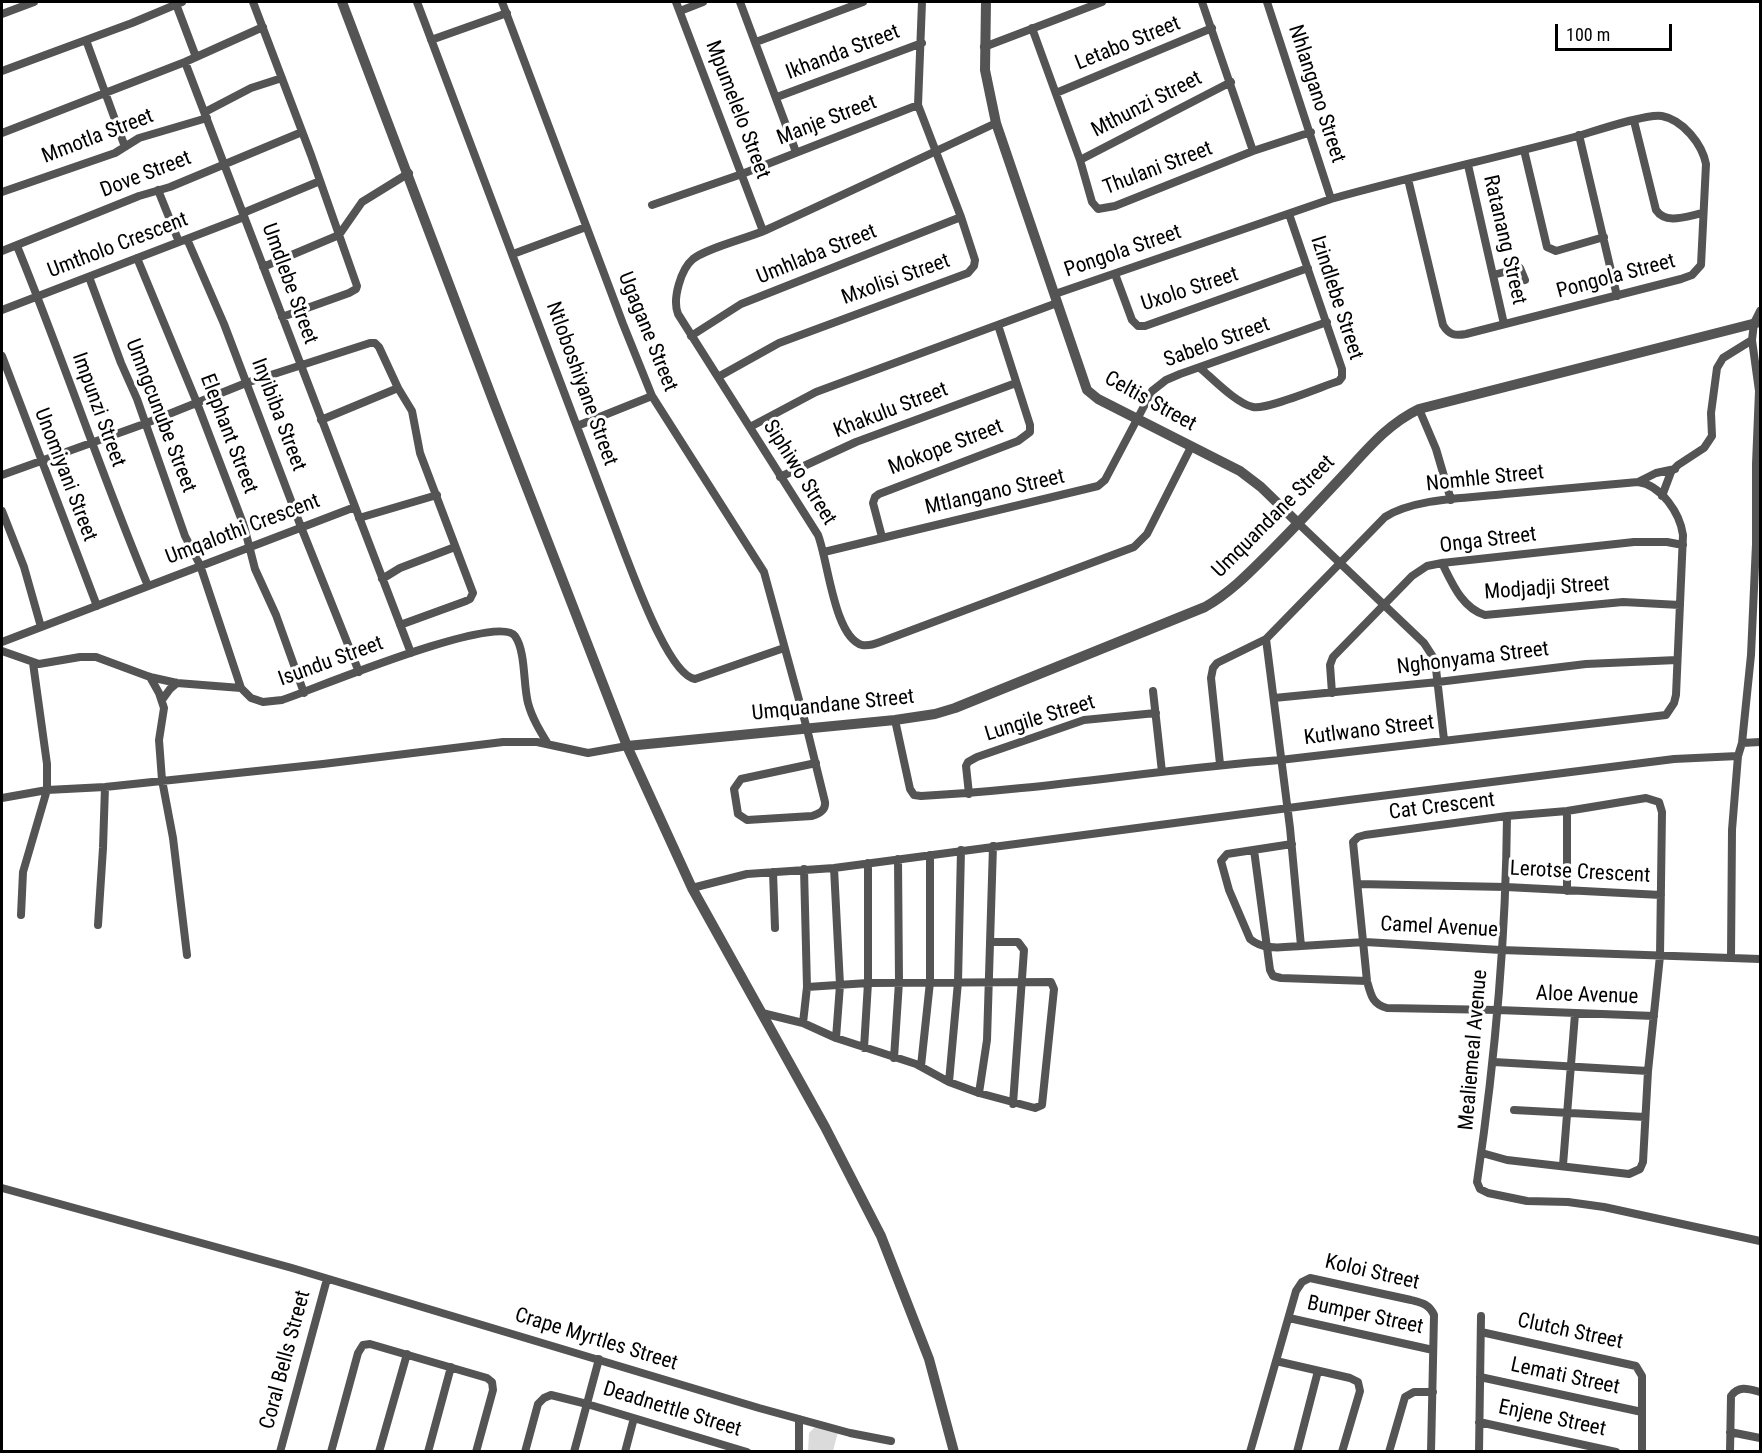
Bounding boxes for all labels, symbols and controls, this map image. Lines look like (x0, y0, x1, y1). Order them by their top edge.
street label: Letabo Street (1072, 12, 1184, 76)
scale bar (1558, 12, 1675, 50)
street label: Ikhanda Street (783, 20, 903, 86)
street label: Nhlangano Street (1282, 22, 1350, 166)
text: 100 m (1566, 24, 1610, 45)
street label: Mpumelelo Street (699, 37, 775, 183)
street label: Mthunzi Street (1088, 66, 1206, 144)
street label: Manje Street (774, 90, 880, 152)
street label: Mmotla Street (39, 104, 157, 170)
street label: Thulani Street (1100, 137, 1216, 201)
street label: Dove Street (97, 146, 195, 204)
street label: Ratanang Street (1477, 173, 1531, 307)
street label: Umtholo Crescent (44, 208, 192, 284)
street label: Umdlebe Street (255, 220, 323, 348)
street label: Umhlaba Street (753, 220, 881, 290)
street label: Pongola Street (1061, 220, 1185, 284)
street label: Izindlebe Street (1304, 233, 1368, 363)
street label: Mxolisi Street (838, 249, 954, 311)
street label: Pongola Street (1554, 249, 1678, 305)
street label: Uxolo Street (1138, 262, 1242, 318)
street label: Ugagane Street (612, 269, 682, 395)
street label: Ntloboshiyane Street (540, 299, 622, 469)
street label: Sabelo Street (1161, 312, 1273, 374)
street label: Umngcunube Street (119, 336, 201, 496)
street label: Impunzi Street (66, 349, 130, 471)
street label: Inyibiba Street (245, 355, 311, 475)
street label: Celtis Street (1100, 366, 1200, 438)
street label: Elephant Street (194, 371, 262, 497)
street label: Khakulu Street (830, 378, 952, 444)
street label: Unomiyani Street (28, 405, 102, 545)
street label: Mokope Street (885, 415, 1007, 481)
street label: Siphiwo Street (757, 416, 841, 530)
street label: Umquandane Street (1207, 450, 1341, 584)
street label: Nomhle Street (1425, 460, 1545, 498)
street label: Mtlangano Street (923, 465, 1067, 521)
street label: Umqalothi Crescent (162, 489, 324, 571)
street label: Onga Street (1438, 523, 1538, 559)
street label: Modjadji Street (1483, 572, 1611, 606)
street label: Isundu Street (275, 631, 387, 693)
street label: Nghonyama Street (1396, 637, 1550, 681)
street label: Umquandane Street (751, 685, 915, 727)
street label: Lungile Street (982, 690, 1098, 748)
street label: Kutlwano Street (1303, 711, 1435, 751)
street label: Cat Crescent (1388, 788, 1496, 826)
street label: Lerotse Crescent (1509, 857, 1651, 889)
street label: Camel Avenue (1380, 912, 1498, 944)
street label: Mealiemeal Avenue (1454, 969, 1494, 1131)
street label: Aloe Avenue (1535, 982, 1639, 1010)
street label: Koloi Street (1322, 1250, 1422, 1296)
street label: Coral Bells Street (255, 1288, 317, 1432)
street label: Bumper Street (1305, 1291, 1425, 1341)
street label: Crape Myrtles Street (512, 1303, 680, 1377)
street label: Clutch Street (1515, 1309, 1625, 1355)
street label: Lemati Street (1508, 1353, 1622, 1401)
street label: Deadnettle Street (600, 1377, 744, 1443)
street label: Enjene Street (1496, 1395, 1608, 1443)

